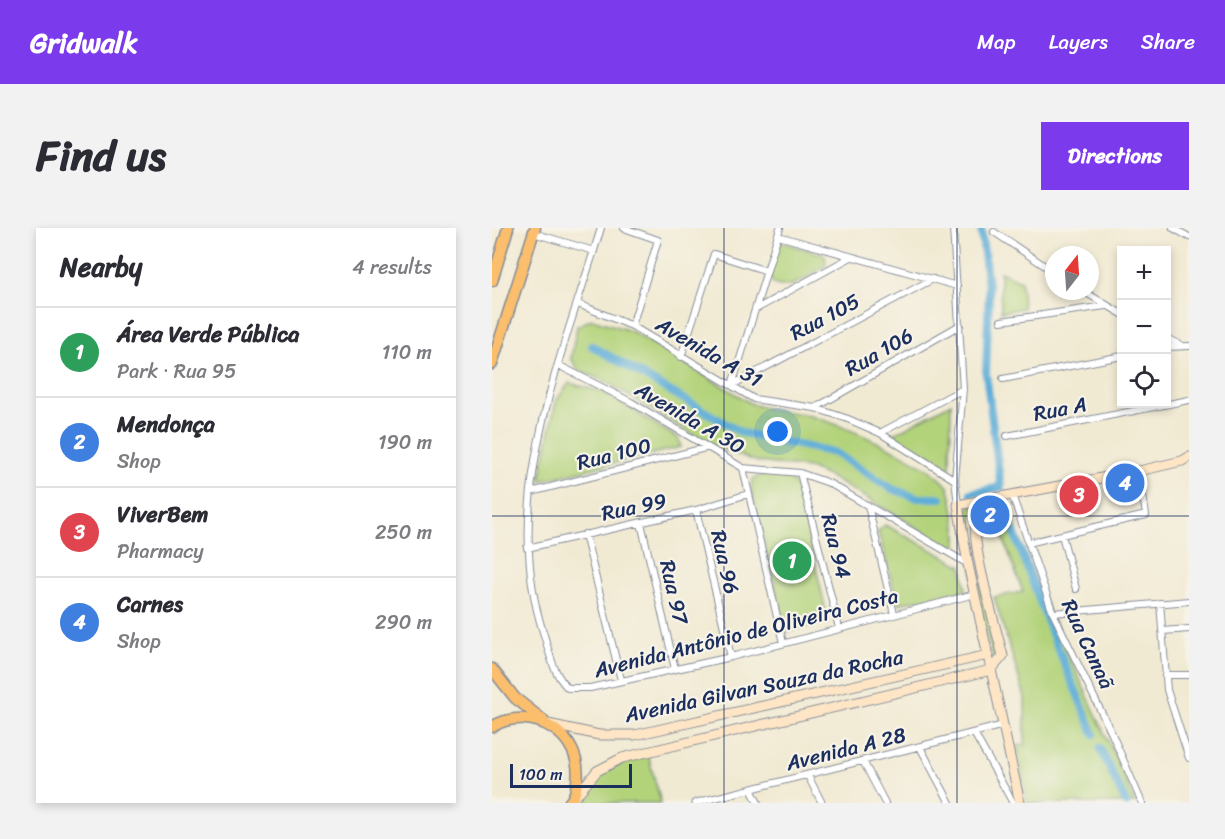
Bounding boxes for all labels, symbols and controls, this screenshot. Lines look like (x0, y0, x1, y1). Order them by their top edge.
text: Gridwalk (30, 18, 138, 67)
text: Map (977, 23, 1016, 61)
text: Layers (1049, 23, 1108, 61)
text: Share (1141, 23, 1195, 61)
text: Find us (36, 119, 166, 193)
button: Directions (1041, 122, 1189, 190)
text: Nearby (60, 244, 142, 290)
north arrow (1045, 246, 1099, 300)
map controls (1117, 246, 1171, 408)
button: + (1117, 246, 1171, 300)
text: 4 results (352, 250, 432, 285)
street label: Rua 105 (783, 283, 867, 351)
button: − (1117, 300, 1171, 354)
street label: Avenida A 31 (647, 305, 770, 398)
text: Área Verde Pública (117, 315, 299, 354)
street label: Rua 106 (837, 317, 921, 387)
text: 1 (75, 335, 84, 370)
text: 110 m (382, 335, 432, 370)
text: Park · Rua 95 (117, 354, 236, 389)
button: locate (1117, 354, 1171, 408)
street label: Avenida A 30 (627, 370, 753, 465)
street label: Rua A (1030, 385, 1090, 433)
text: Mendonça (117, 405, 215, 444)
your location (763, 417, 792, 446)
text: 2 (74, 425, 85, 460)
text: 190 m (378, 425, 432, 460)
street label: Rua 100 (573, 426, 655, 482)
text: Shop (117, 444, 161, 479)
pin: 4 (1106, 460, 1144, 506)
pin: 3 (1060, 472, 1098, 518)
street label: Rua 99 (598, 482, 670, 532)
pin: 2 (970, 492, 1010, 538)
text: ViverBem (117, 495, 208, 534)
street label: Rua 94 (810, 509, 862, 583)
text: 3 (74, 515, 85, 550)
text: 250 m (375, 515, 432, 550)
street label: Rua 96 (699, 526, 751, 598)
text: Pharmacy (117, 534, 204, 569)
pin: 1 (772, 538, 812, 584)
street label: Rua 97 (648, 556, 700, 630)
street label: Avenida Antônio de Oliveira Costa (589, 577, 903, 689)
text: Carnes (117, 585, 183, 624)
street label: Rua Canaã (1050, 592, 1126, 696)
text: 4 (73, 605, 86, 640)
text: 290 m (375, 605, 432, 640)
text: Shop (117, 624, 161, 659)
street label: Avenida Gilvan Souza da Rocha (620, 638, 907, 734)
street label: Avenida A 28 (781, 716, 910, 783)
text: 100 m (519, 760, 563, 789)
scale bar (510, 761, 632, 788)

